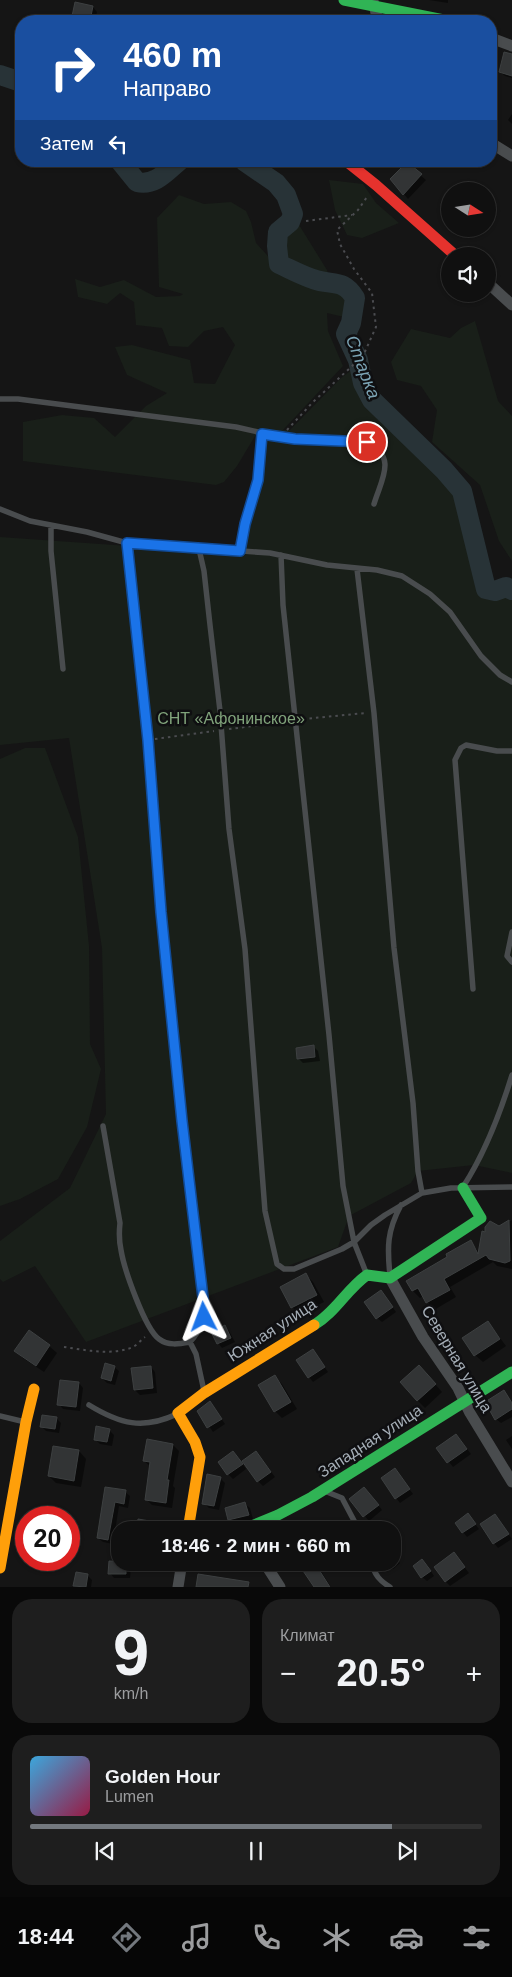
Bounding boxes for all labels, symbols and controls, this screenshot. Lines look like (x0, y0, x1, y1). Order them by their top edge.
icon: right (40, 35, 105, 100)
text: 460 m (123, 35, 222, 74)
text: Направо (123, 76, 211, 101)
icon: left (104, 130, 132, 158)
text: Затем (40, 133, 94, 154)
north arrow (441, 182, 496, 238)
map controls (441, 182, 496, 302)
button: sound (441, 247, 496, 302)
water label: Старка (342, 332, 384, 402)
pin (346, 421, 388, 463)
icon: arrive (353, 428, 381, 456)
park label: СНТ «Афонинское» (157, 710, 305, 727)
position arrow (177, 1290, 229, 1342)
street label: Южная улица (225, 1295, 319, 1365)
street label: Северная улица (418, 1303, 496, 1415)
street label: Западная улица (315, 1401, 425, 1481)
speed limit sign: 20 (15, 1506, 80, 1571)
text: 18:46 · 2 мин · 660 m (161, 1535, 351, 1556)
text: 9 (113, 1616, 149, 1689)
text: Климат (280, 1627, 334, 1644)
text: 20.5° (336, 1652, 426, 1694)
text: − (280, 1658, 296, 1689)
text: + (466, 1658, 482, 1689)
text: km/h (114, 1685, 148, 1702)
text: Golden Hour (105, 1766, 220, 1787)
text: Lumen (105, 1788, 154, 1805)
icon: previous (91, 1837, 119, 1865)
icon: pause (242, 1837, 270, 1865)
icon: next (393, 1837, 421, 1865)
icon: directions (109, 1920, 144, 1955)
icon: music (179, 1920, 214, 1955)
icon: phone (249, 1920, 284, 1955)
icon: climate (319, 1920, 354, 1955)
icon: car (389, 1920, 424, 1955)
icon: filters (459, 1920, 494, 1955)
text: 18:44 (18, 1924, 74, 1949)

